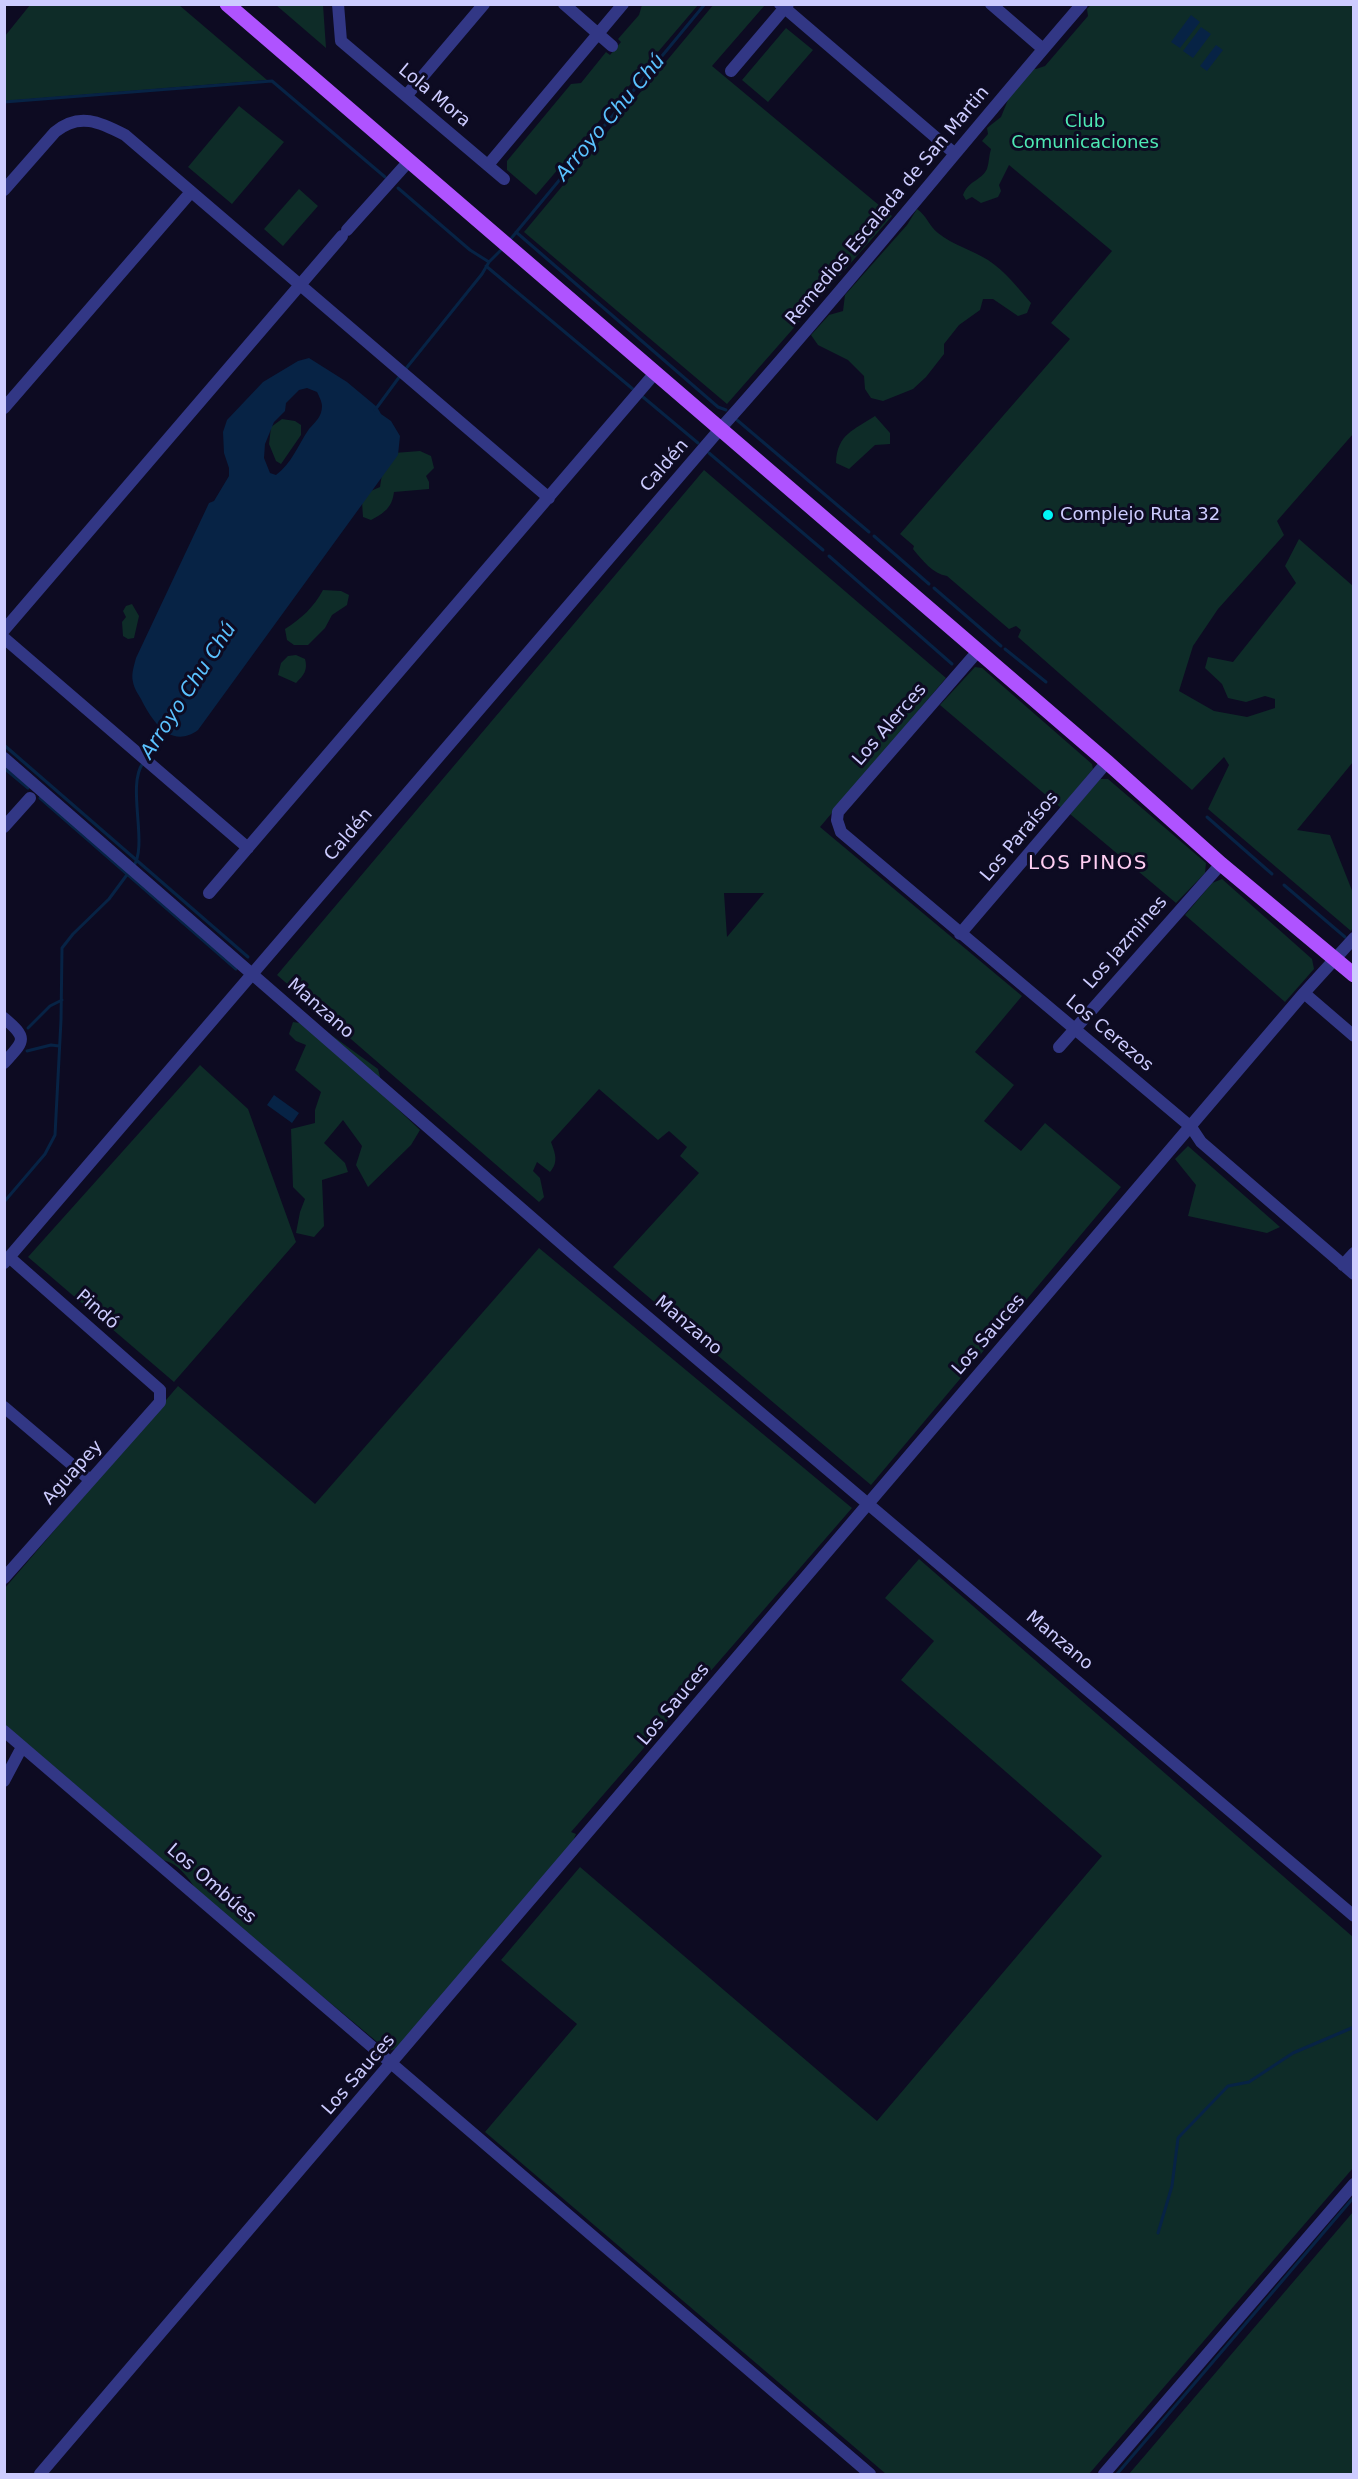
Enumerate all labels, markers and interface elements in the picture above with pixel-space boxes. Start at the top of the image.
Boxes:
water label: Arroyo Chu Chú [551,50,671,186]
street label: Lola Mora [394,60,474,132]
street label: Remedios Escalada de San Martin [782,82,994,330]
park label: Club Comunicaciones [1011,111,1159,154]
street label: Caldén [636,435,694,497]
place label: Complejo Ruta 32 [1060,504,1220,526]
marker: Complejo Ruta 32 [1041,508,1055,522]
water label: Arroyo Chu Chú [136,618,242,764]
street label: Los Alerces [849,680,931,770]
street label: Los Paraísos [976,788,1064,886]
street label: Caldén [320,804,378,866]
district label: LOS PINOS [1028,852,1148,876]
street label: Los Jazmines [1080,892,1172,994]
street label: Manzano [282,974,358,1044]
street label: Los Cerezos [1061,991,1157,1077]
street label: Pindó [71,1286,123,1334]
street label: Los Sauces [948,1290,1030,1380]
street label: Manzano [650,1292,726,1360]
street label: Aguapey [38,1436,108,1510]
street label: Manzano [1021,1607,1097,1675]
street label: Los Sauces [634,1660,714,1750]
street label: Los Ombúes [162,1839,260,1929]
street label: Los Sauces [318,2030,400,2120]

